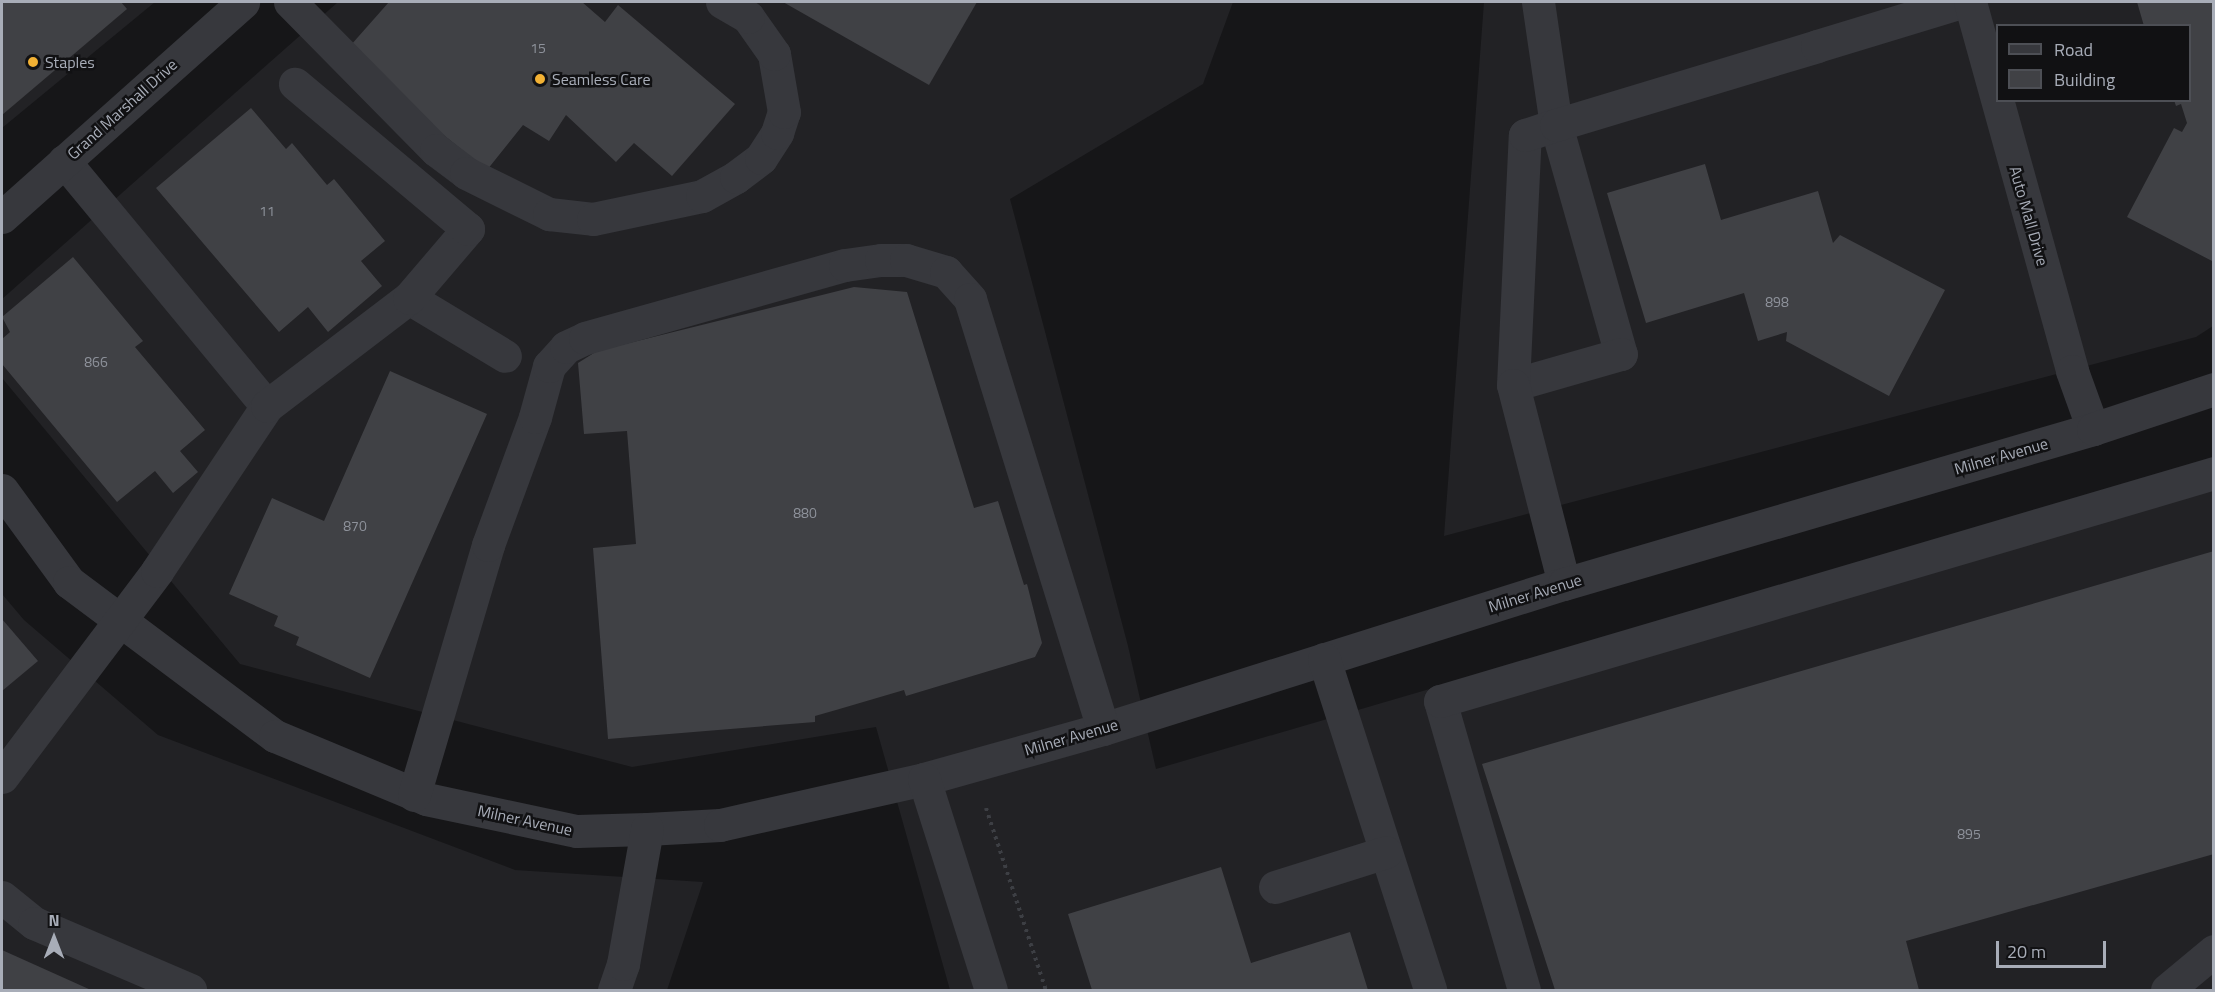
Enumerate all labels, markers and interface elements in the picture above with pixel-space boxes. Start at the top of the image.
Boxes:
legend [1996,24,2191,102]
text: Road [2054,36,2093,63]
house number: 15 [530,40,546,56]
place label: Staples [45,52,95,72]
marker: Staples [26,55,40,69]
street label: Grand Marshall Drive [63,55,181,163]
text: Building [2054,66,2115,93]
place label: Seamless Care [552,69,650,89]
marker: Seamless Care [533,72,547,86]
street label: Auto Mall Drive [2006,164,2052,268]
house number: 11 [259,203,275,219]
house number: 898 [1765,294,1789,310]
house number: 866 [84,354,108,370]
street label: Milner Avenue [1952,433,2050,479]
house number: 880 [793,505,817,521]
house number: 870 [343,518,367,534]
street label: Milner Avenue [1486,570,1584,616]
street label: Milner Avenue [1022,714,1120,760]
street label: Milner Avenue [476,801,574,839]
house number: 895 [1957,826,1981,842]
north arrow [24,908,84,968]
text: N [48,908,60,932]
scale bar [1999,929,2108,967]
text: 20 m [2007,938,2046,965]

